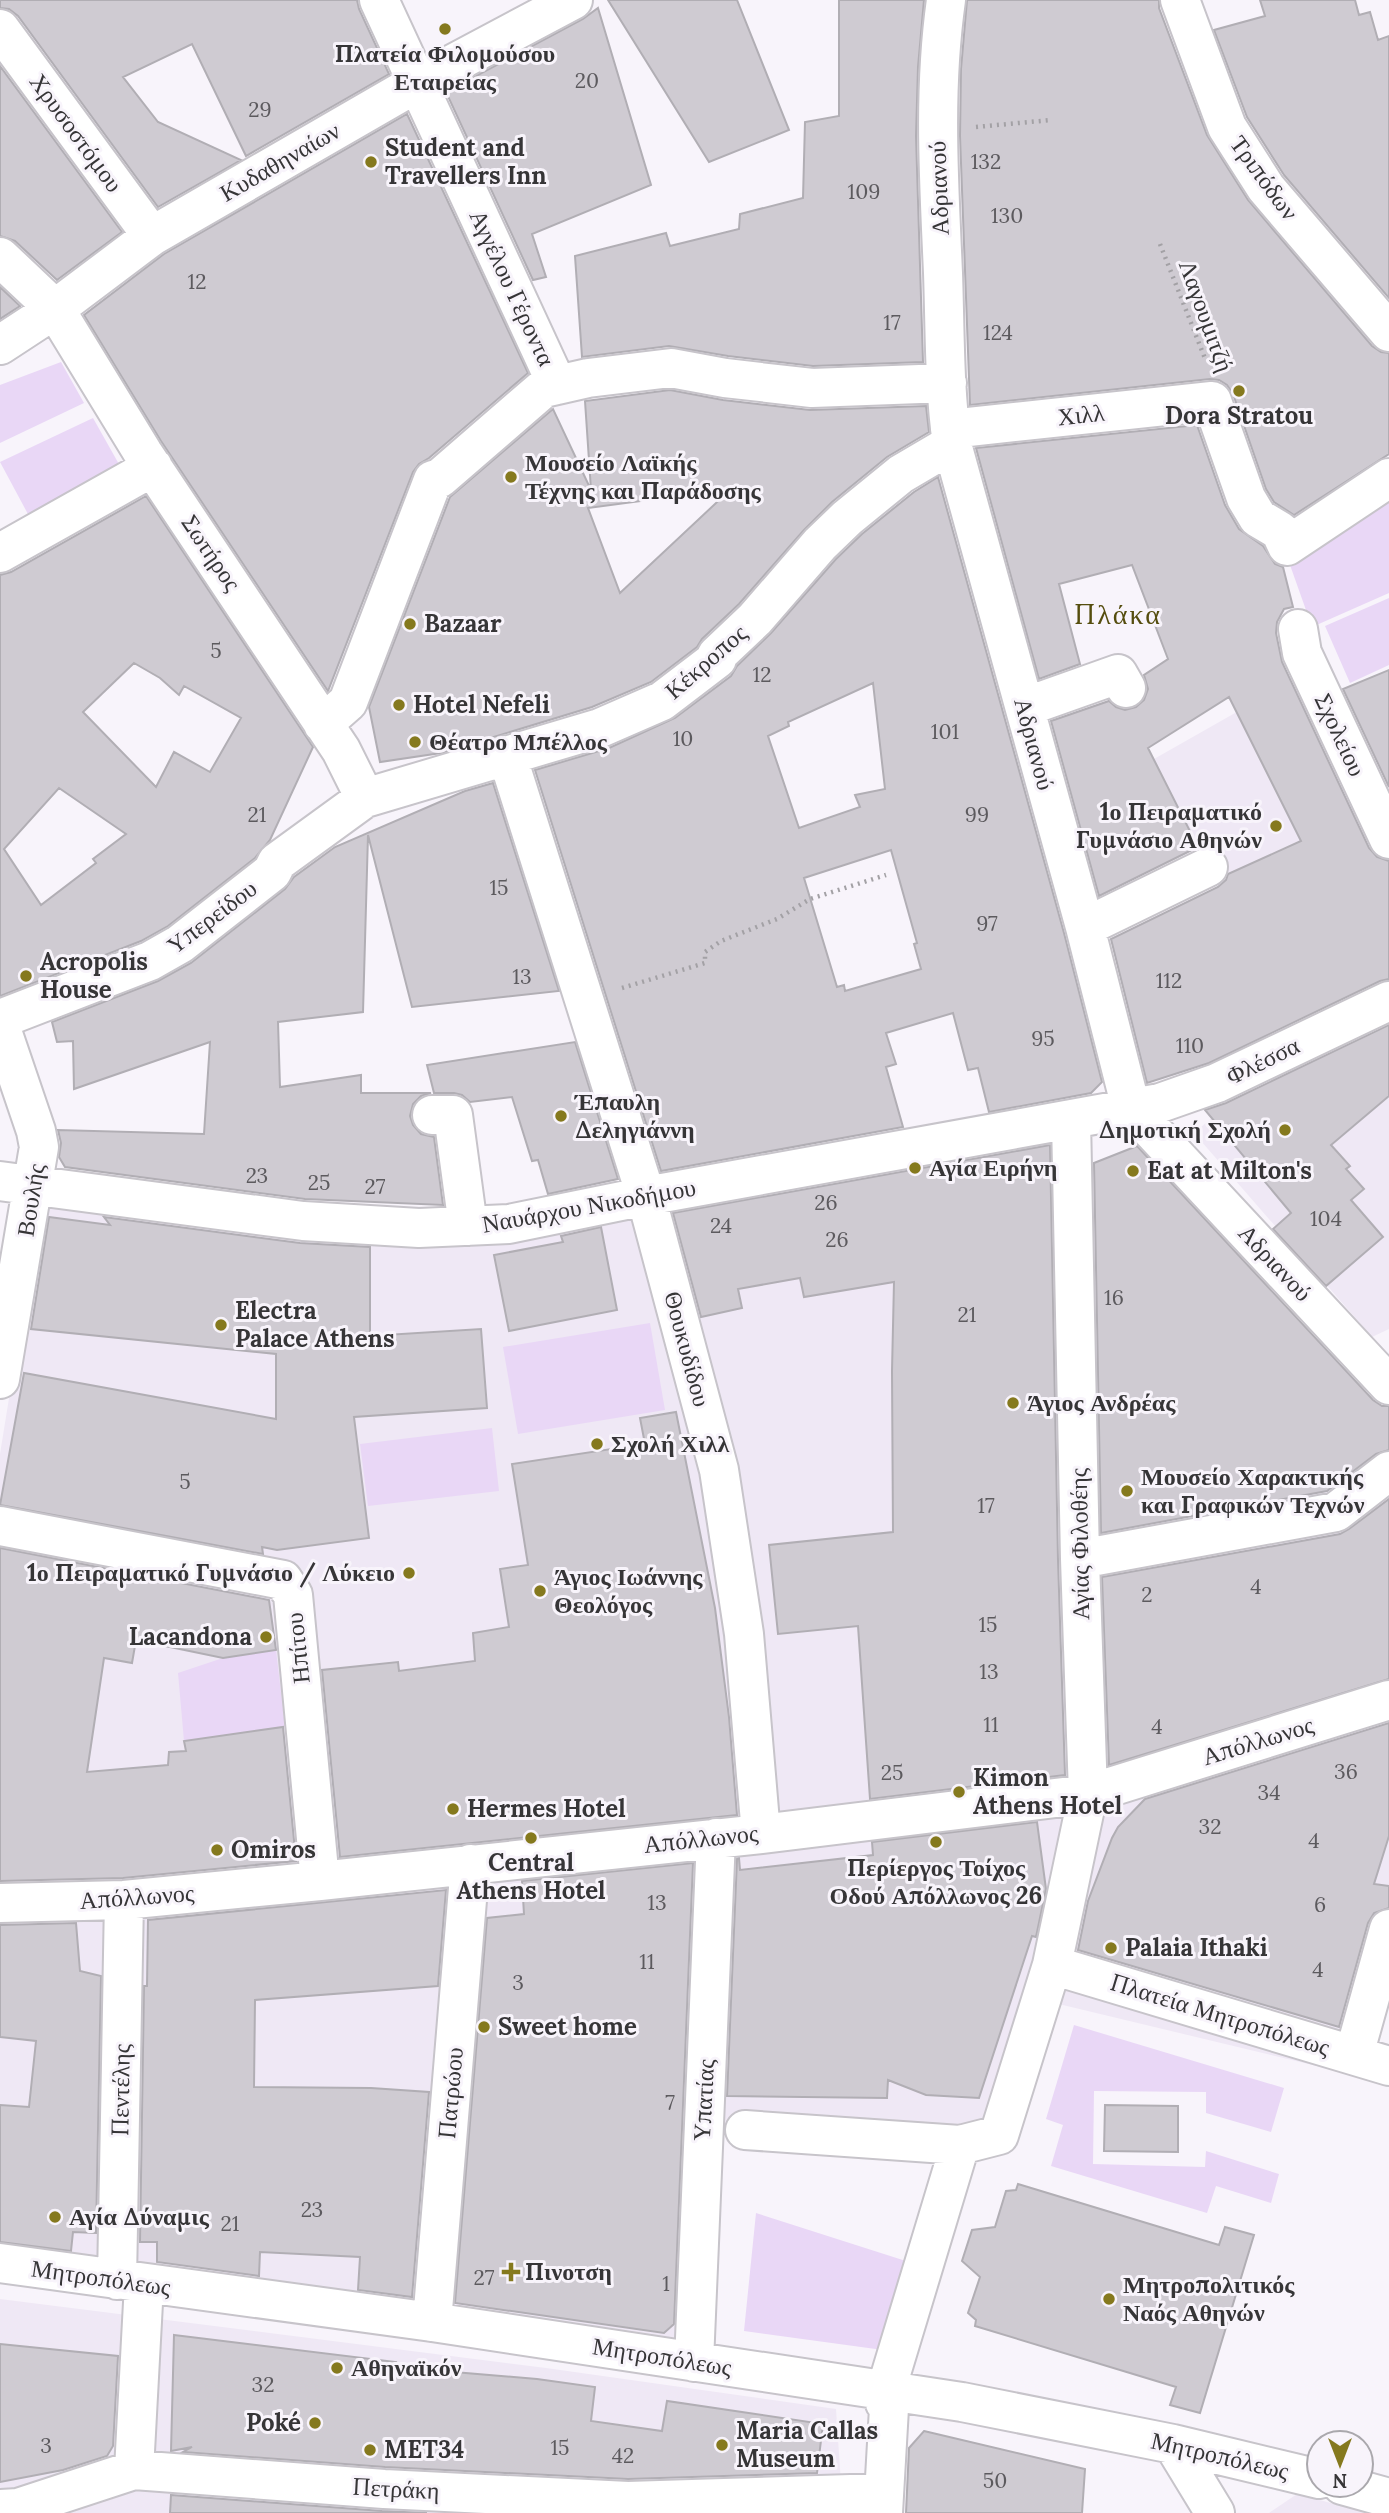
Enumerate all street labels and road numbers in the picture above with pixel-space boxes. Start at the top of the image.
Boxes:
street label: Χρυσοστόμου [23,67,130,198]
street label: Κυδαθηναίων [214,115,346,208]
street label: Τριπόδων [1223,129,1306,226]
street label: Αδριανού [921,140,956,236]
street label: Αγγέλου Γέροντα [463,205,562,371]
street label: Λαγουμιτζή [1172,256,1241,376]
street label: Χιλλ [1056,397,1106,432]
street label: Σωτήρος [175,509,248,597]
street label: Κέκροπος [658,617,754,706]
street label: Σχολείου [1308,688,1373,781]
street label: Αδριανού [1007,694,1062,793]
street label: Υπερείδου [160,873,263,961]
street label: Φλέσσα [1221,1029,1305,1092]
street label: Βουλής [9,1161,52,1239]
street label: Ναυάρχου Νικοδήμου [480,1171,698,1240]
street label: Αδριανού [1232,1218,1319,1308]
street label: Θουκυδίδου [657,1288,718,1410]
street label: Αγίας Φιλοθέης [1063,1467,1096,1620]
street label: Ηπίτου [278,1611,317,1685]
street label: Απόλλωνος [1198,1709,1318,1772]
street label: Απόλλωνος [642,1817,760,1860]
street label: Απόλλωνος [79,1877,196,1916]
street label: Πλατεία Μητροπόλεως [1107,1966,1334,2063]
street label: Πεντέλης [104,2043,137,2136]
street label: Πατρώου [431,2046,470,2140]
street label: Υπατίας [686,2058,721,2142]
street label: Μητροπόλεως [29,2252,173,2303]
street label: Μητροπόλεως [590,2330,734,2383]
street label: Μητροπόλεως [1148,2425,1292,2487]
street label: Πετράκη [352,2471,440,2506]

